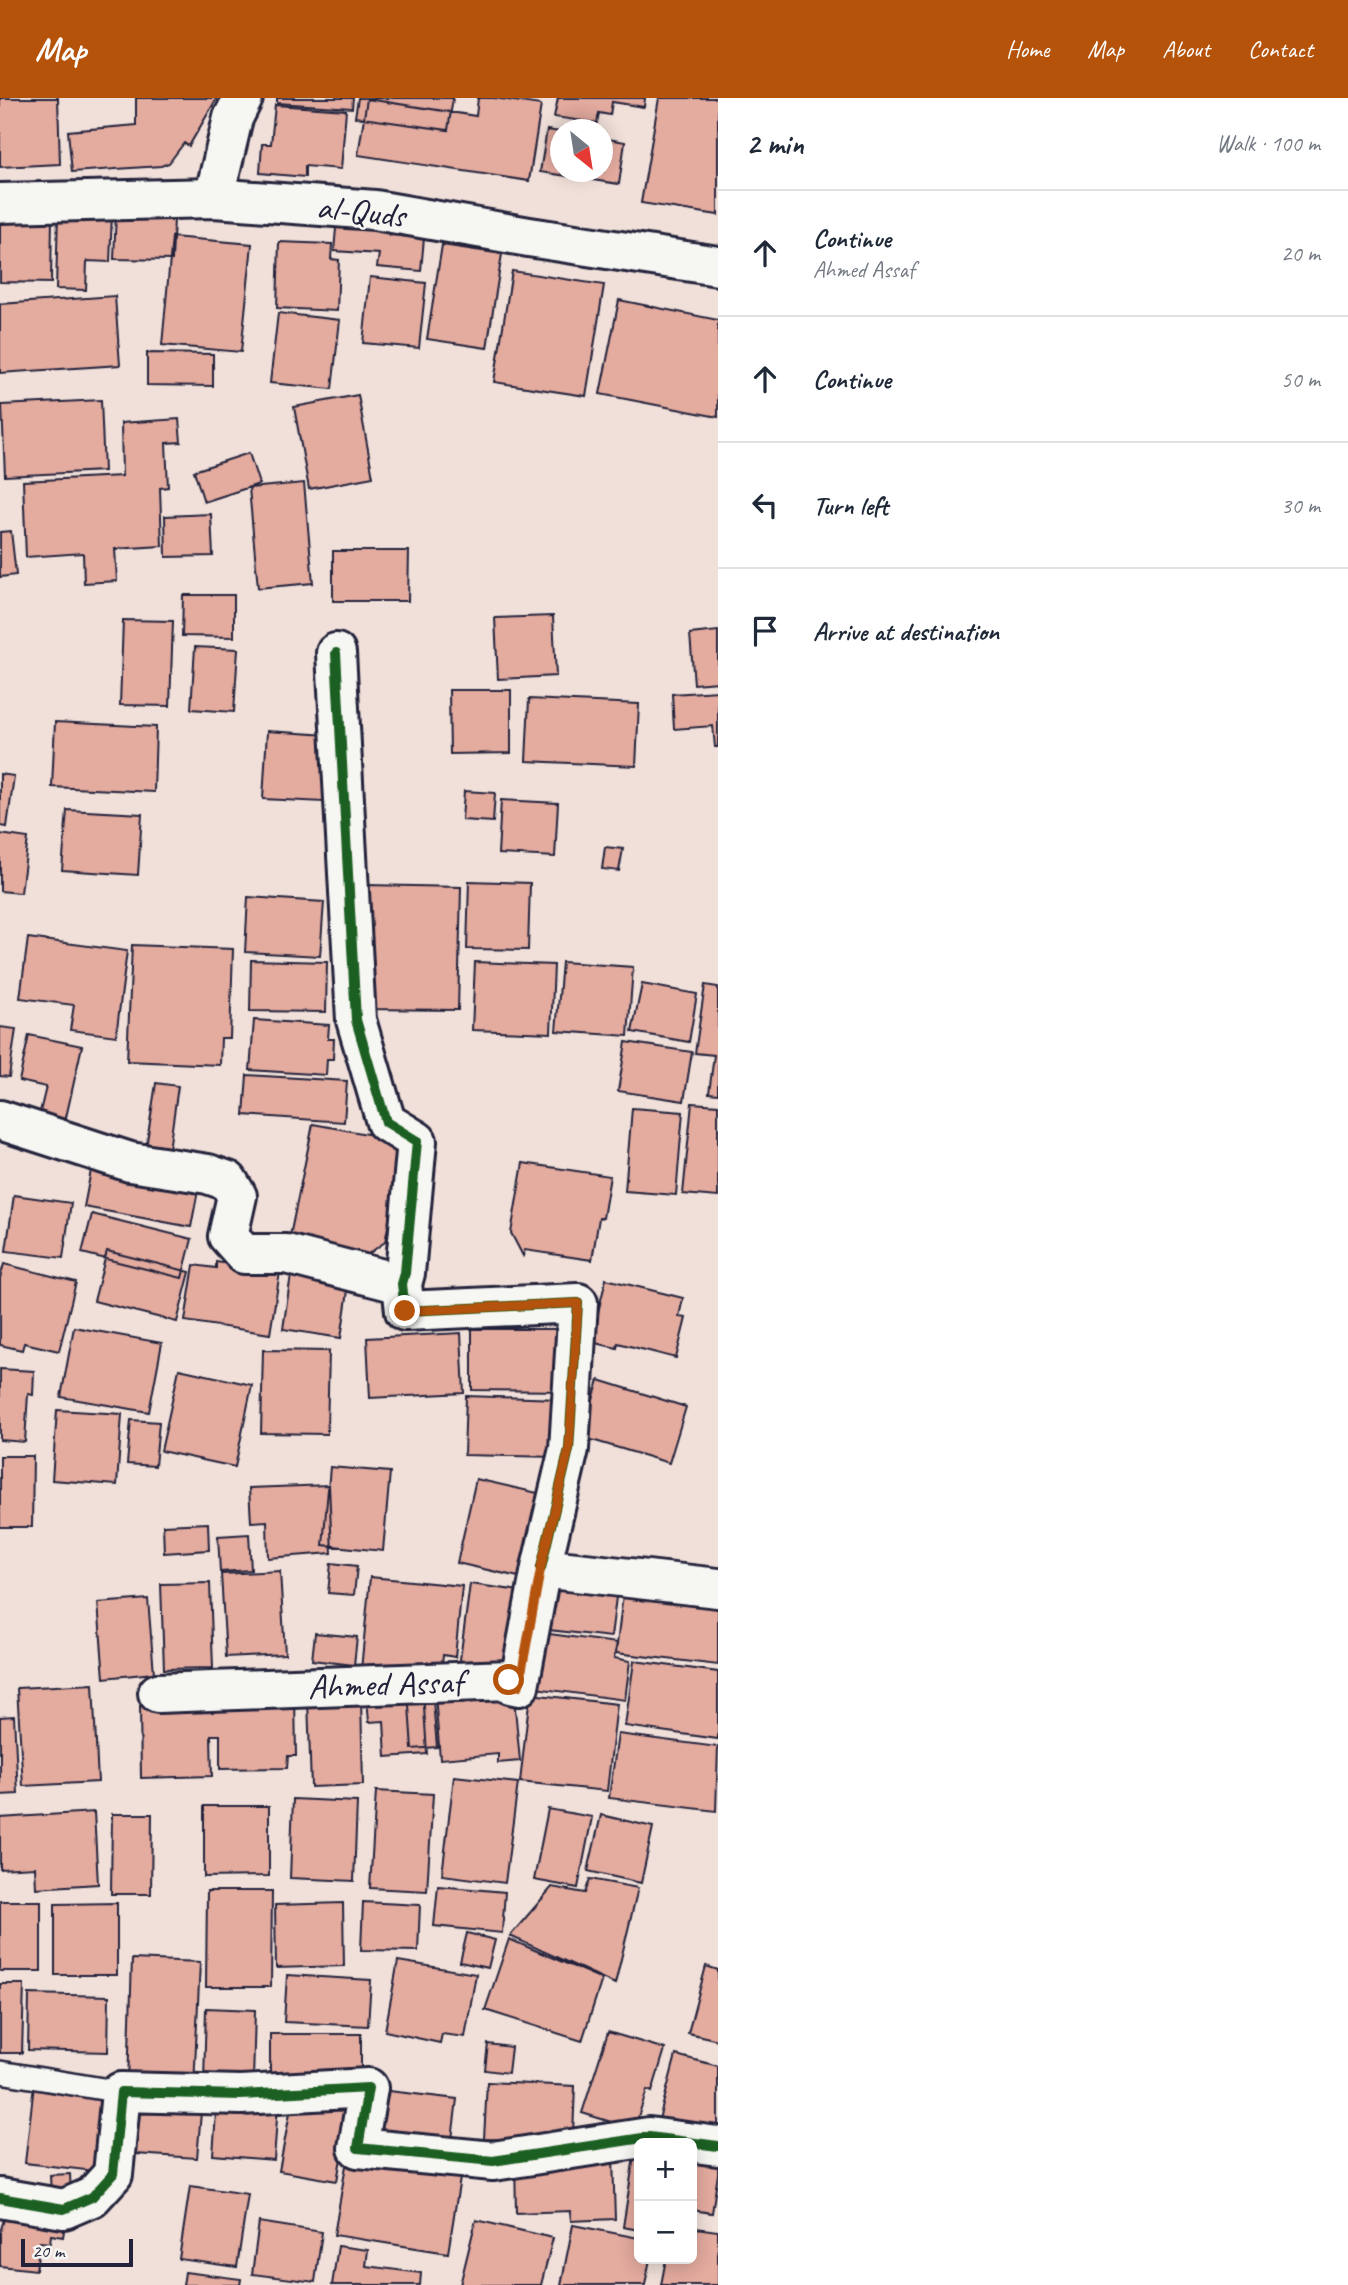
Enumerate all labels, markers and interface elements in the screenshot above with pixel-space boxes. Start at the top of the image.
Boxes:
text: Map [35,28,86,70]
text: Home [1006,34,1049,64]
text: Map [1087,34,1124,64]
text: About [1162,34,1210,64]
text: Contact [1248,34,1313,64]
north arrow [550,119,613,182]
text: 2 min [746,125,803,163]
text: Walk · 100 m [1216,129,1320,158]
street label: al-Quds [314,184,411,238]
text: Continue [813,222,891,255]
icon: ahead [746,234,784,272]
text: 20 m [1281,239,1320,268]
text: Ahmed Assaf [813,255,915,284]
icon: ahead [746,360,784,398]
text: Continue [813,363,891,396]
text: 50 m [1281,365,1320,394]
icon: left [746,486,784,524]
text: Turn left [813,489,888,522]
text: 30 m [1281,491,1320,520]
icon: arrive [746,612,784,650]
text: Arrive at destination [813,615,999,648]
route end [389,1295,420,1326]
street label: Ahmed Assaf [307,1659,471,1709]
route start [493,1664,524,1695]
map controls [634,2138,697,2264]
button: + [634,2138,697,2201]
button: − [634,2201,697,2264]
scale bar [21,2236,133,2268]
text: 20 m [32,2239,64,2263]

